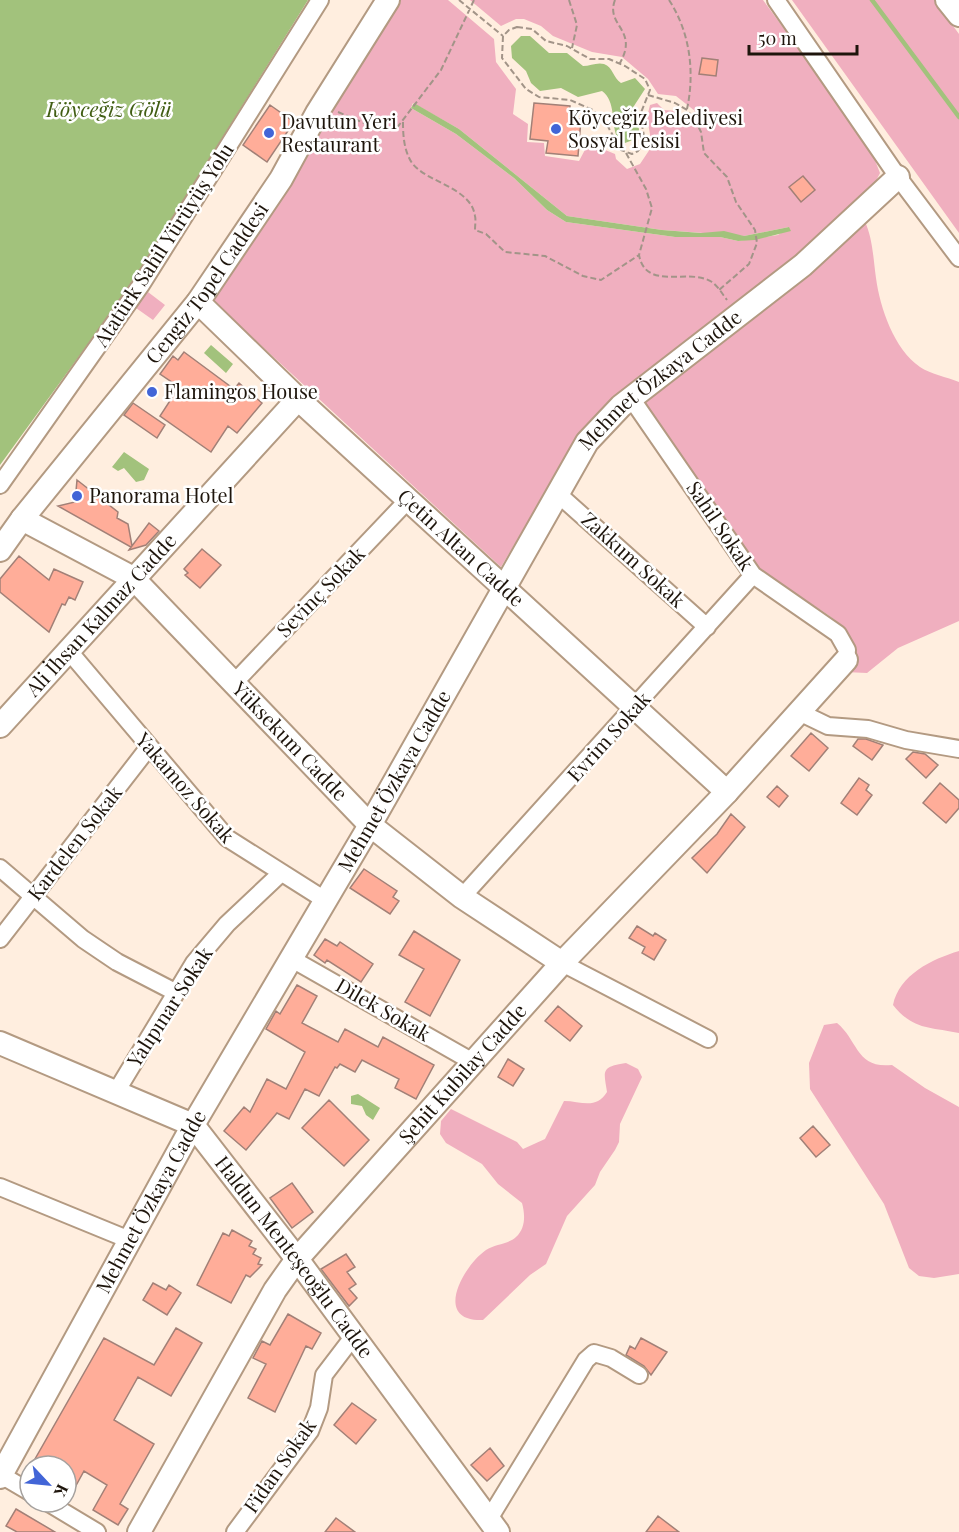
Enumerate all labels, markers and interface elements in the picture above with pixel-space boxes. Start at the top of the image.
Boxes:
scale bar [749,18,857,56]
text: 50 m [758,26,797,50]
water label: Köyceğiz Gölü [45,94,172,122]
place label: Köyceğiz Belediyesi Sosyal Tesisi [568,103,743,153]
place label: Davutun Yeri Restaurant [281,107,397,157]
marker: Köyceğiz Belediyesi Sosyal Tesisi [549,122,563,136]
marker: Davutun Yeri Restaurant [262,126,276,140]
street label: Atatürk Sahil Yürüyüş Yolu [86,137,239,352]
street label: Cengiz Topel Caddesi [139,196,274,369]
street label: Mehmet Özkaya Cadde [572,303,746,455]
place label: Flamingos House [164,377,318,404]
marker: Flamingos House [145,385,159,399]
street label: Sahil Sokak [681,475,761,575]
place label: Panorama Hotel [89,481,234,508]
street label: Çetin Altan Cadde [393,482,531,612]
marker: Panorama Hotel [70,489,84,503]
street label: Zakkum Sokak [576,505,692,613]
street label: Ali İhsan Kalmaz Cadde [18,527,181,702]
street label: Sevinç Sokak [270,540,370,642]
street label: Yüksekum Cadde [226,674,354,806]
street label: Mehmet Özkaya Cadde [330,685,456,876]
street label: Evrim Sokak [560,685,656,787]
street label: Yakamoz Sokak [130,725,242,848]
street label: Kardelen Sokak [20,779,127,905]
street label: Yalıpınar Sokak [119,941,218,1072]
street label: Dilek Sokak [332,971,436,1047]
street label: Şehit Kubilay Cadde [392,997,531,1149]
street label: Mehmet Özkaya Cadde [88,1104,211,1297]
street label: Haldun Menteşeoğlu Cadde [210,1150,380,1363]
street label: Fidan Sokak [236,1413,321,1518]
north arrow [18,1454,78,1514]
text: K [50,1481,74,1501]

